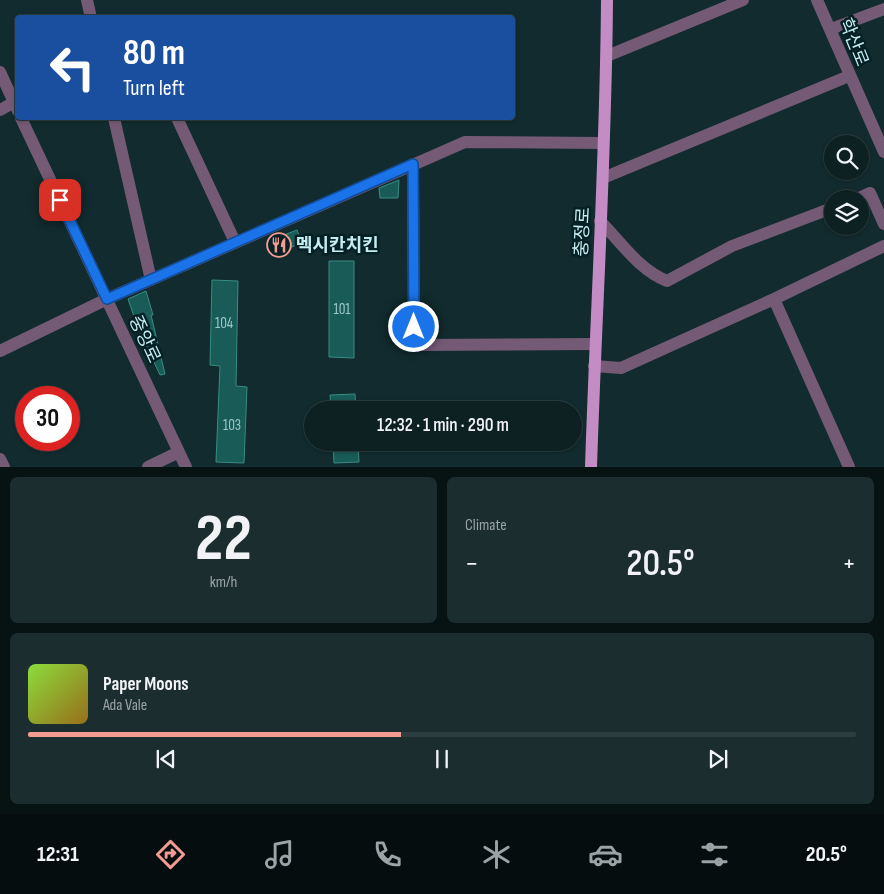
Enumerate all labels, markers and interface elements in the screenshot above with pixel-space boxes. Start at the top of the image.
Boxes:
street label: 학산로 [834,15,873,69]
text: 80 m [123,32,185,75]
icon: left [40,35,105,100]
text: Turn left [123,75,185,102]
map controls [824,135,869,235]
button: search [824,135,869,180]
pin [39,179,81,221]
icon: arrive [46,186,74,214]
button: layers [824,190,869,235]
street label: 충정로 [571,207,594,257]
restaurant icon: 멕시칸치킨 [266,232,292,258]
place label: 멕시칸치킨 [296,235,379,256]
house number: 101 [333,300,351,319]
position arrow [387,300,439,352]
street label: 중앙로 [125,312,165,366]
house number: 104 [215,314,233,333]
speed limit sign: 30 [15,386,80,451]
text: 12:32 · 1 min · 290 m [377,414,509,437]
house number: 103 [223,416,241,435]
text: 22 [195,501,252,579]
text: Climate [465,516,507,535]
text: 20.5° [626,541,695,586]
text: − [465,547,479,580]
text: + [842,547,856,580]
text: km/h [210,573,237,592]
text: Paper Moons [103,673,189,696]
text: Ada Vale [103,696,147,715]
icon: previous [152,745,180,773]
icon: pause [428,745,456,773]
icon: next [704,745,732,773]
icon: directions [153,837,188,872]
icon: music [262,837,297,872]
icon: phone [370,837,405,872]
icon: climate [479,837,514,872]
icon: car [588,837,623,872]
icon: filters [697,837,732,872]
text: 12:31 [37,841,79,868]
text: 20.5° [806,841,847,868]

